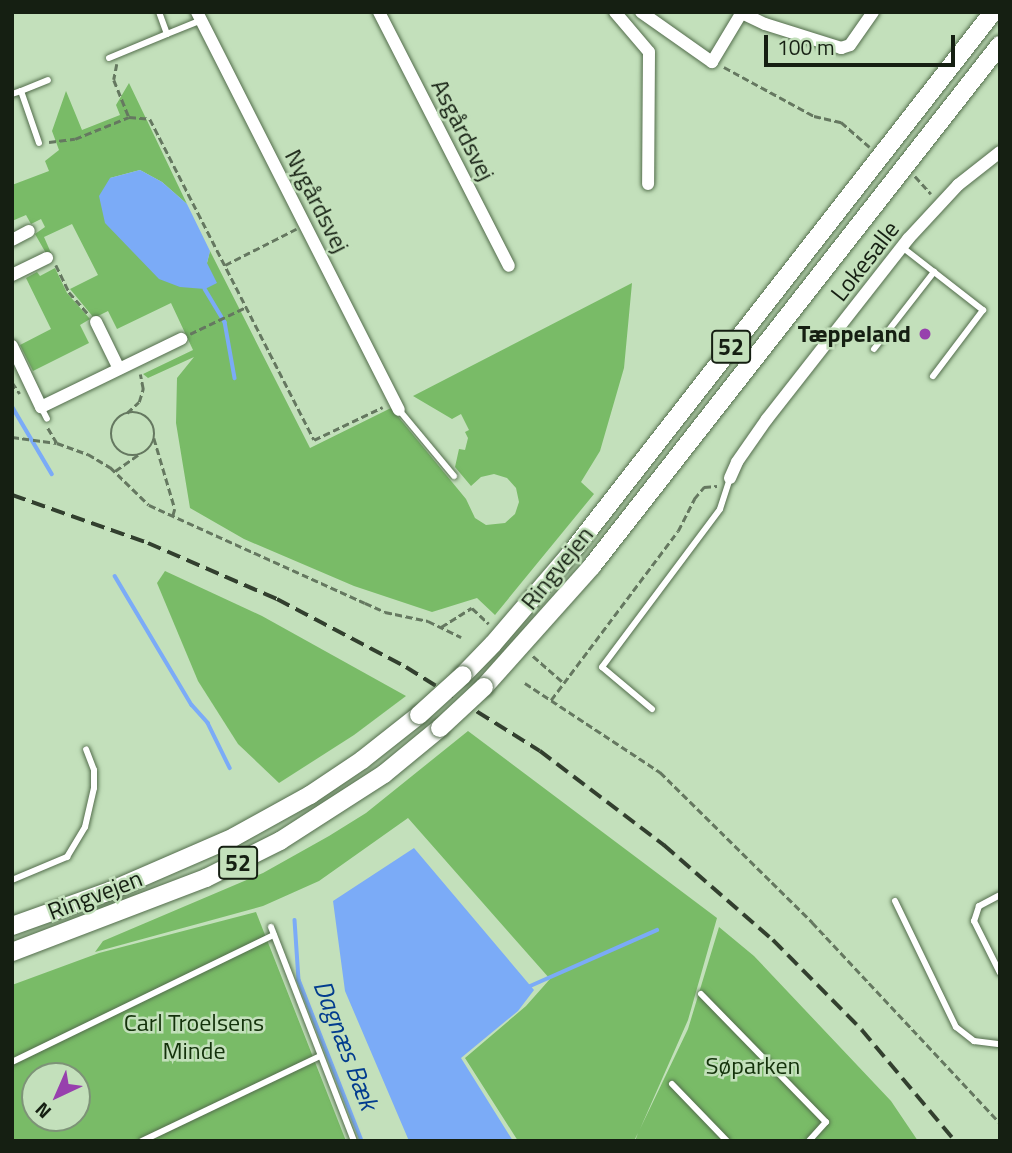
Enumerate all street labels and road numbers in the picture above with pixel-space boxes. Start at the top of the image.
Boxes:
street label: Asgårdsvej [425,74,501,186]
street label: Nygårdsvej [279,144,355,258]
street label: Lokesalle [825,215,905,307]
road number: 52 [710,328,752,366]
street label: Ringvejen [515,520,599,616]
road number: 52 [217,844,259,883]
street label: Ringvejen [44,864,146,926]

